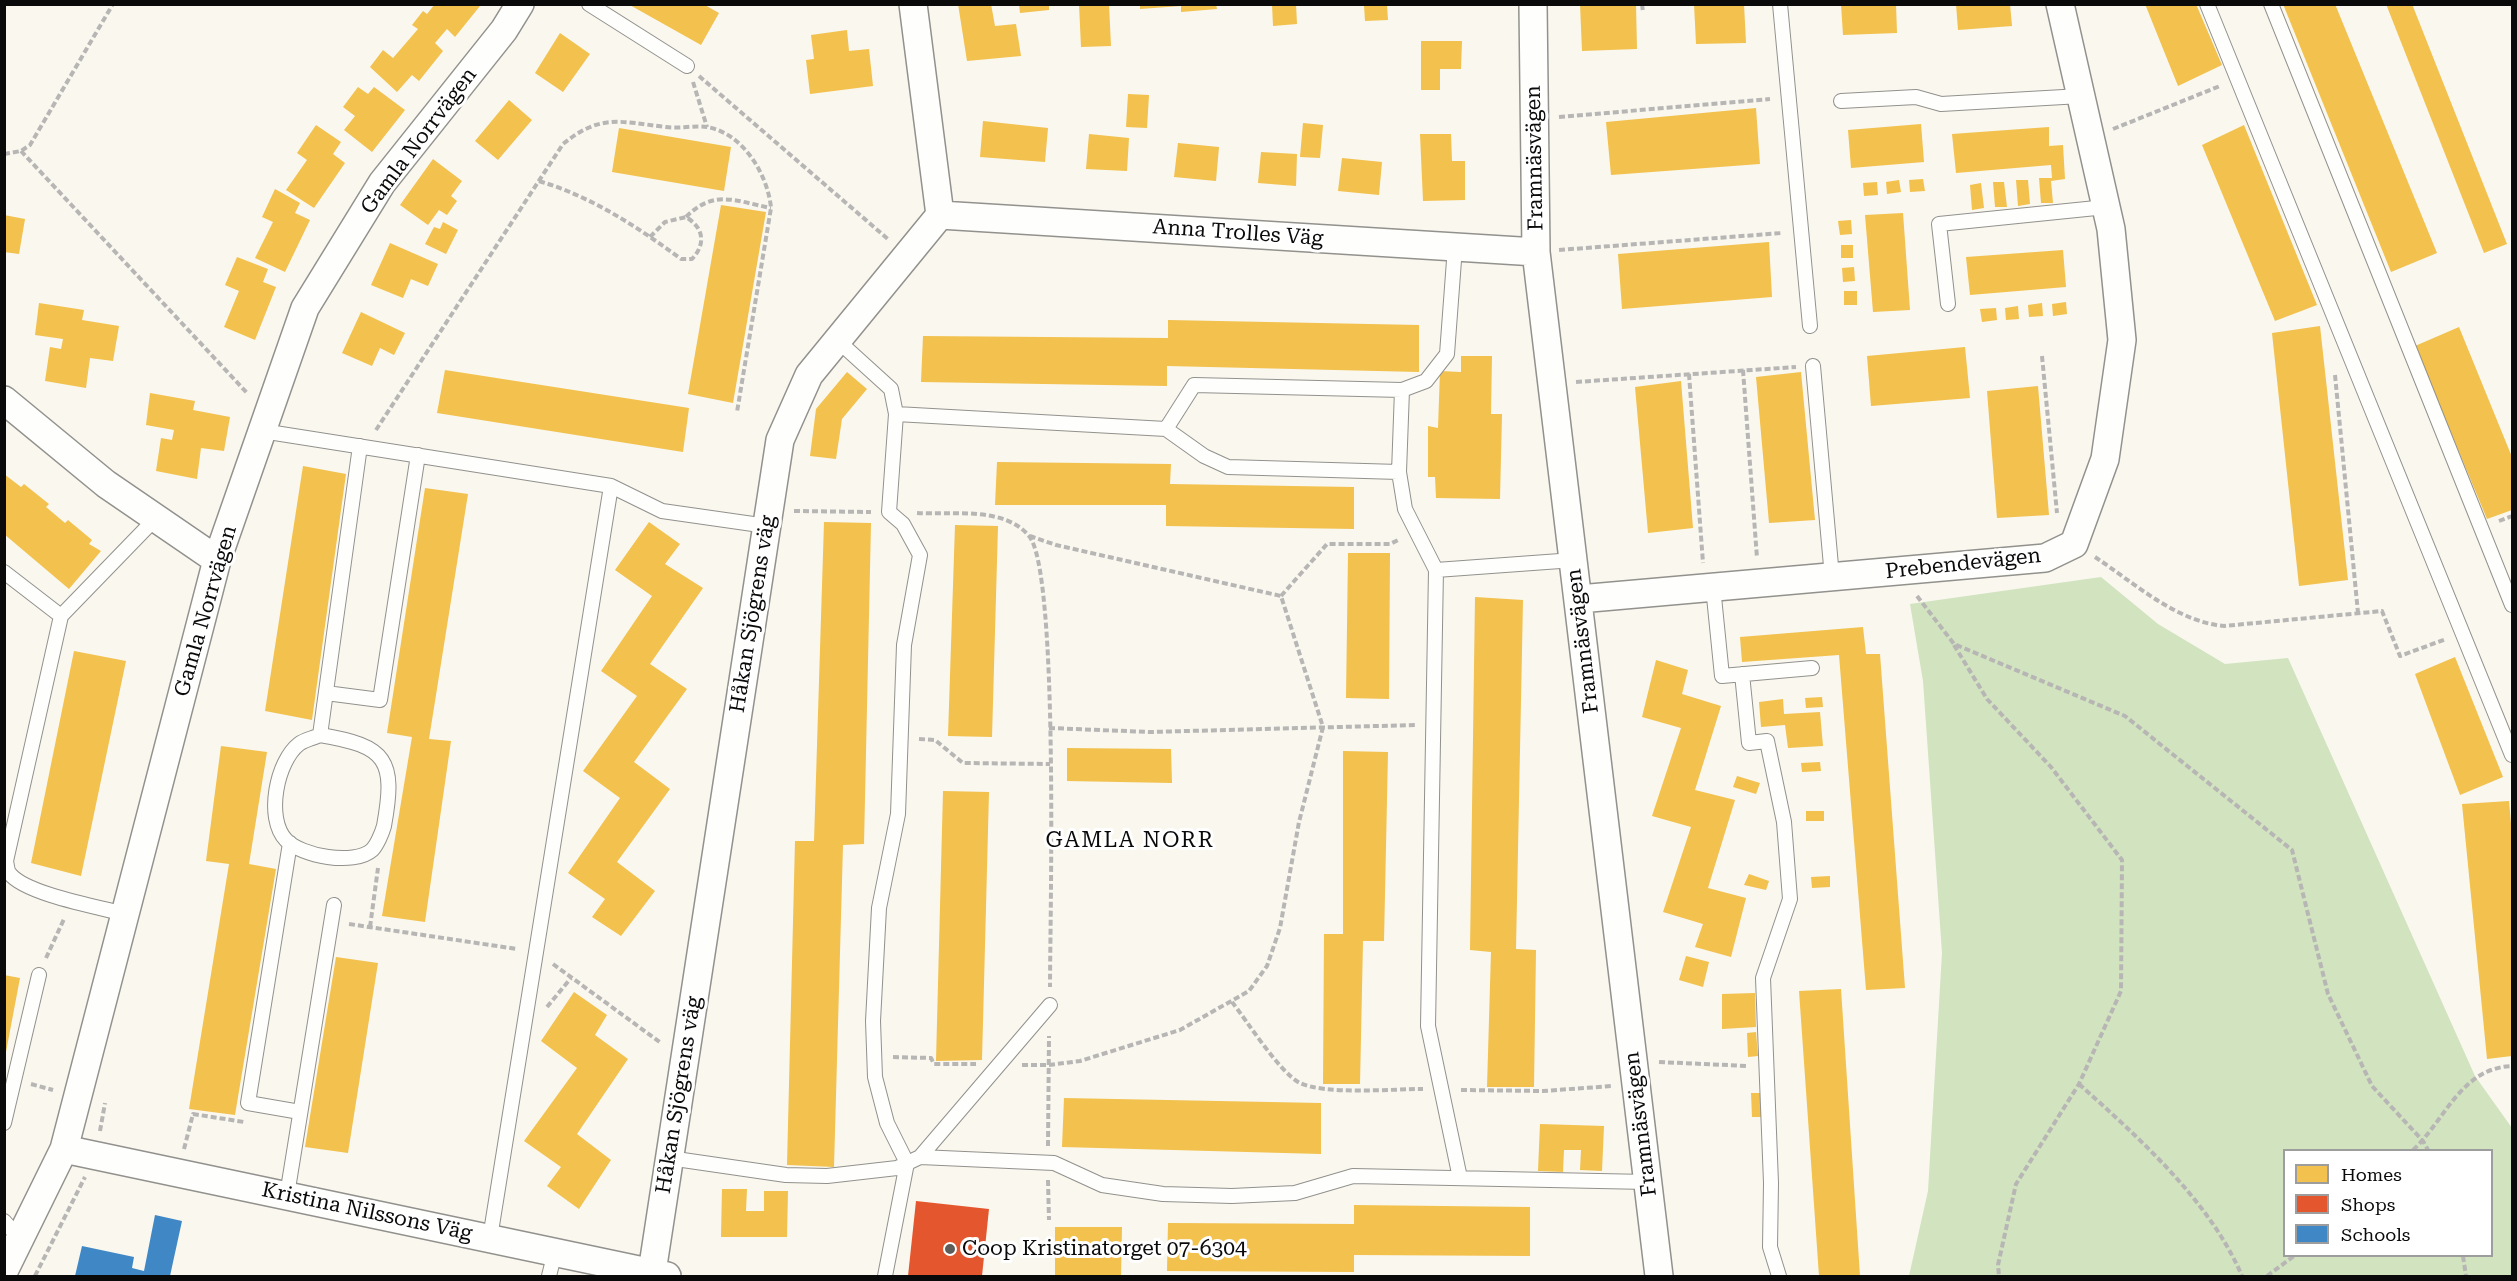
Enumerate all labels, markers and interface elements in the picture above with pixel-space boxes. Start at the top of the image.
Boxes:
street label: Gamla Norrvägen [356,63,482,219]
street label: Framnäsvägen [1521,85,1549,231]
street label: Anna Trolles Väg [1152,214,1324,252]
street label: Håkan Sjögrens väg [725,514,781,714]
street label: Gamla Norrvägen [170,523,242,699]
street label: Prebendevägen [1884,543,2042,585]
street label: Framnäsvägen [1562,567,1604,715]
district label: GAMLA NORR [1046,828,1214,854]
street label: Håkan Sjögrens väg [651,995,707,1195]
street label: Framnäsvägen [1620,1050,1662,1198]
legend [2283,1149,2493,1257]
text: Homes [2341,1164,2402,1185]
street label: Kristina Nilssons Väg [260,1177,474,1247]
text: Shops [2341,1194,2395,1215]
text: Schools [2341,1224,2410,1245]
place label: Coop Kristinatorget 07-6304 [962,1236,1247,1262]
marker: Coop Kristinatorget 07-6304 [943,1242,957,1256]

